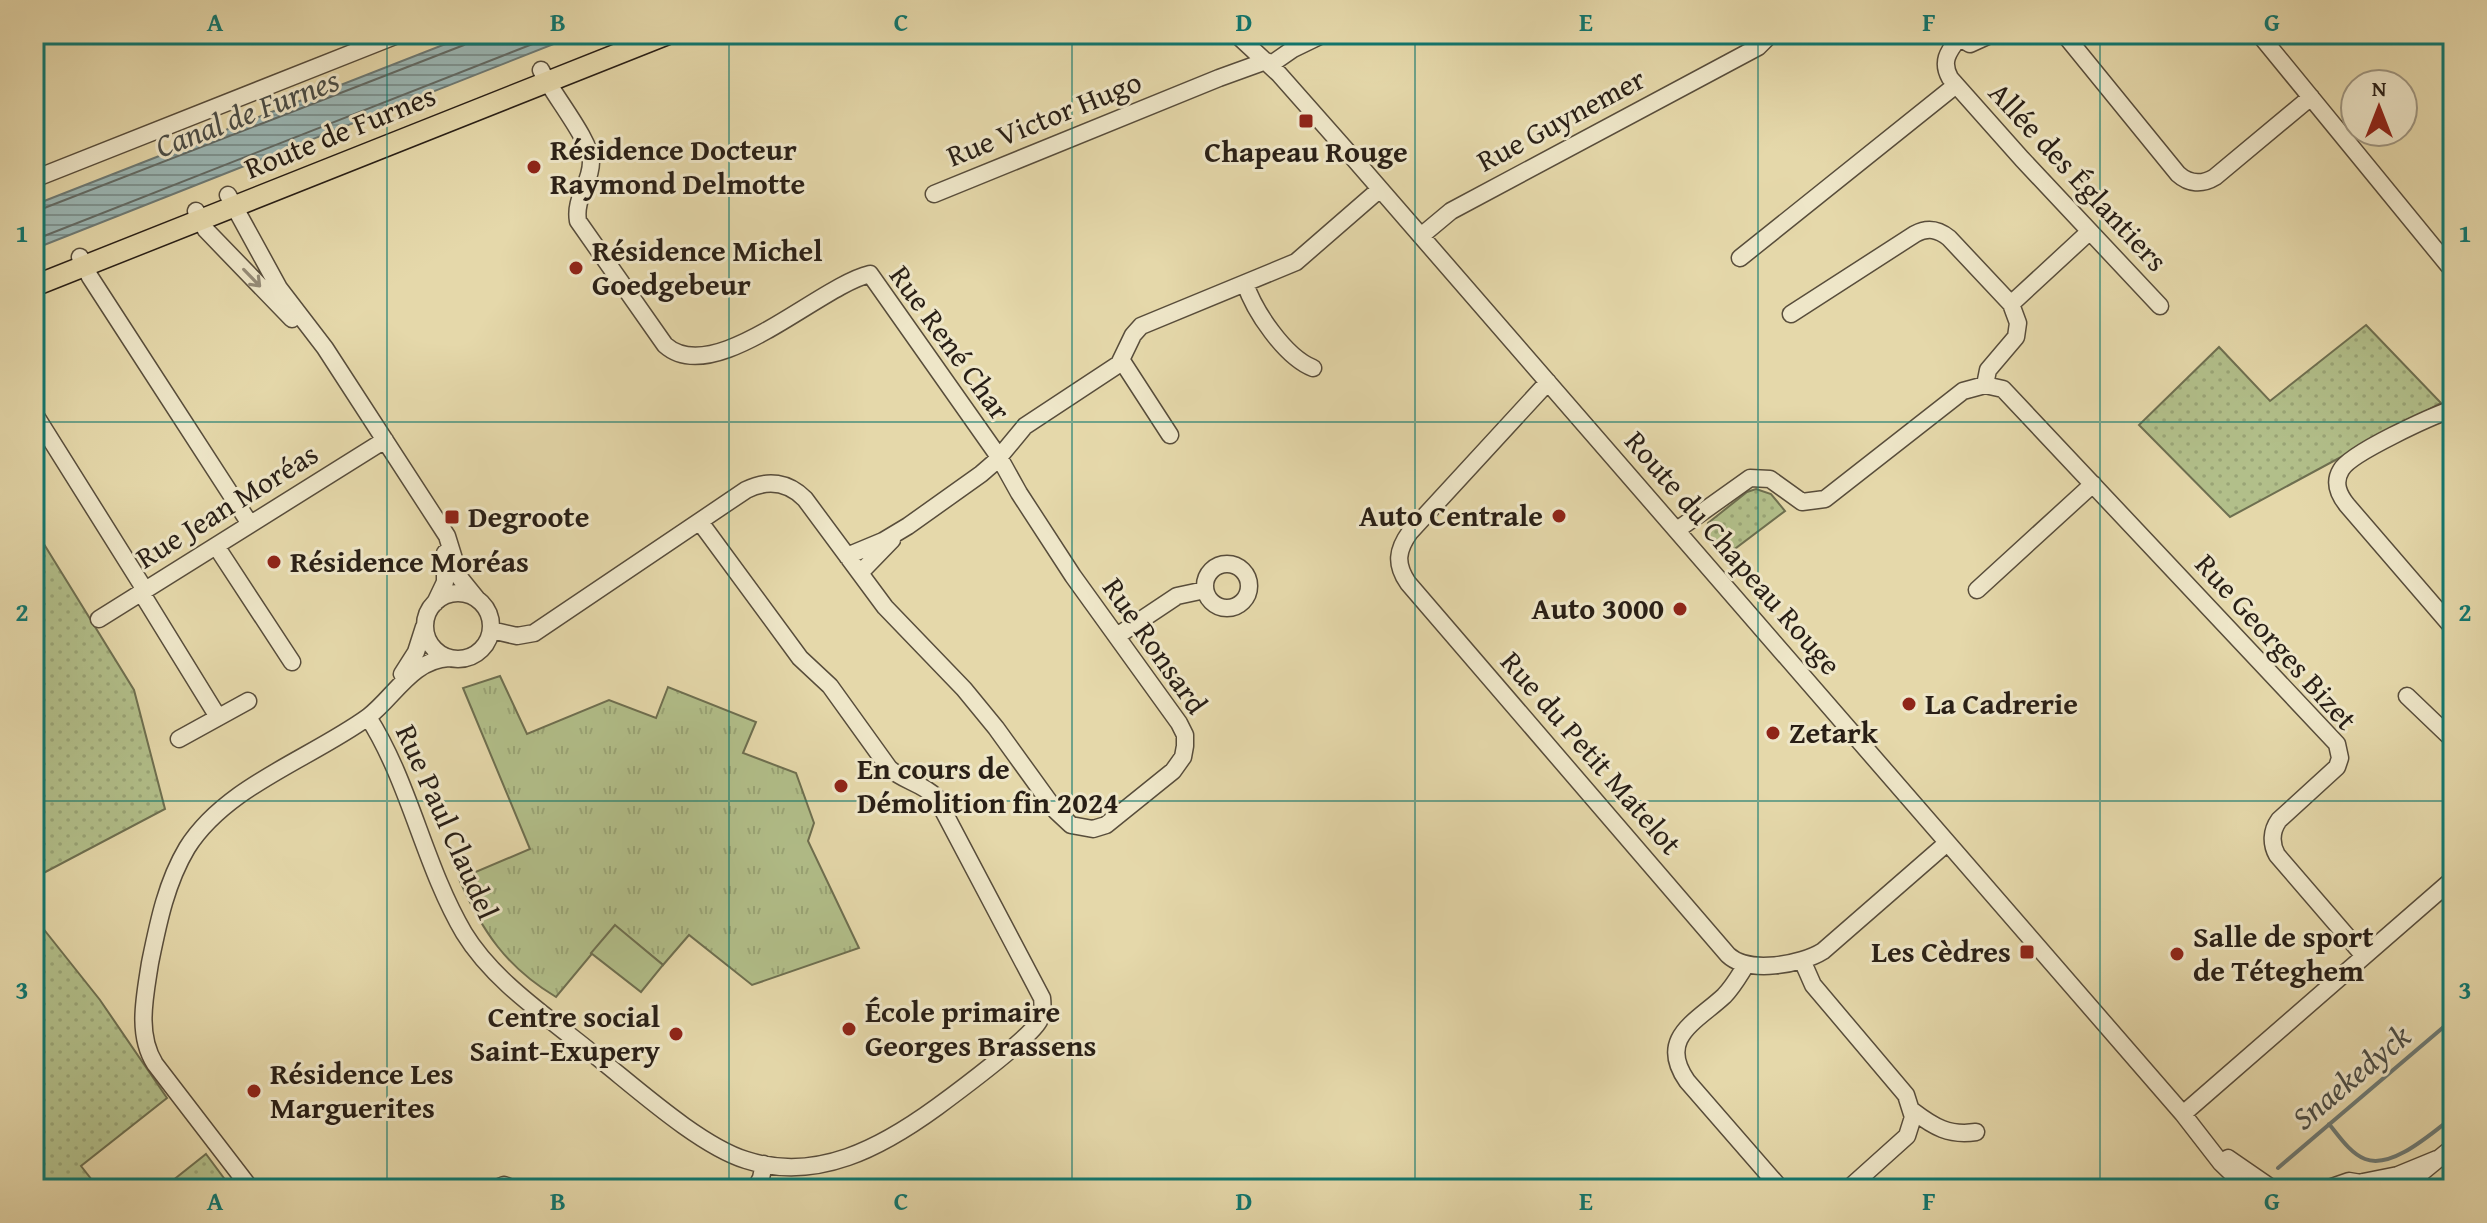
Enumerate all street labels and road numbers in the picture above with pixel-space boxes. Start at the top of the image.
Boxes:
street label: Rue Guynemer [1469,56,1652,182]
street label: Rue Victor Hugo [940,59,1148,177]
street label: Allée des Églantiers [1979,72,2178,281]
street label: Route de Furnes [237,73,442,189]
street label: Rue René Char [879,256,1022,429]
street label: Route du Chapeau Rouge [1615,420,1852,684]
street label: Rue Jean Moréas [127,431,326,579]
street label: Rue Georges Bizet [2185,543,2368,740]
street label: Rue Ronsard [1093,568,1219,723]
street label: Rue du Petit Matelot [1491,641,1693,864]
street label: Rue Paul Claudel [385,717,511,926]

